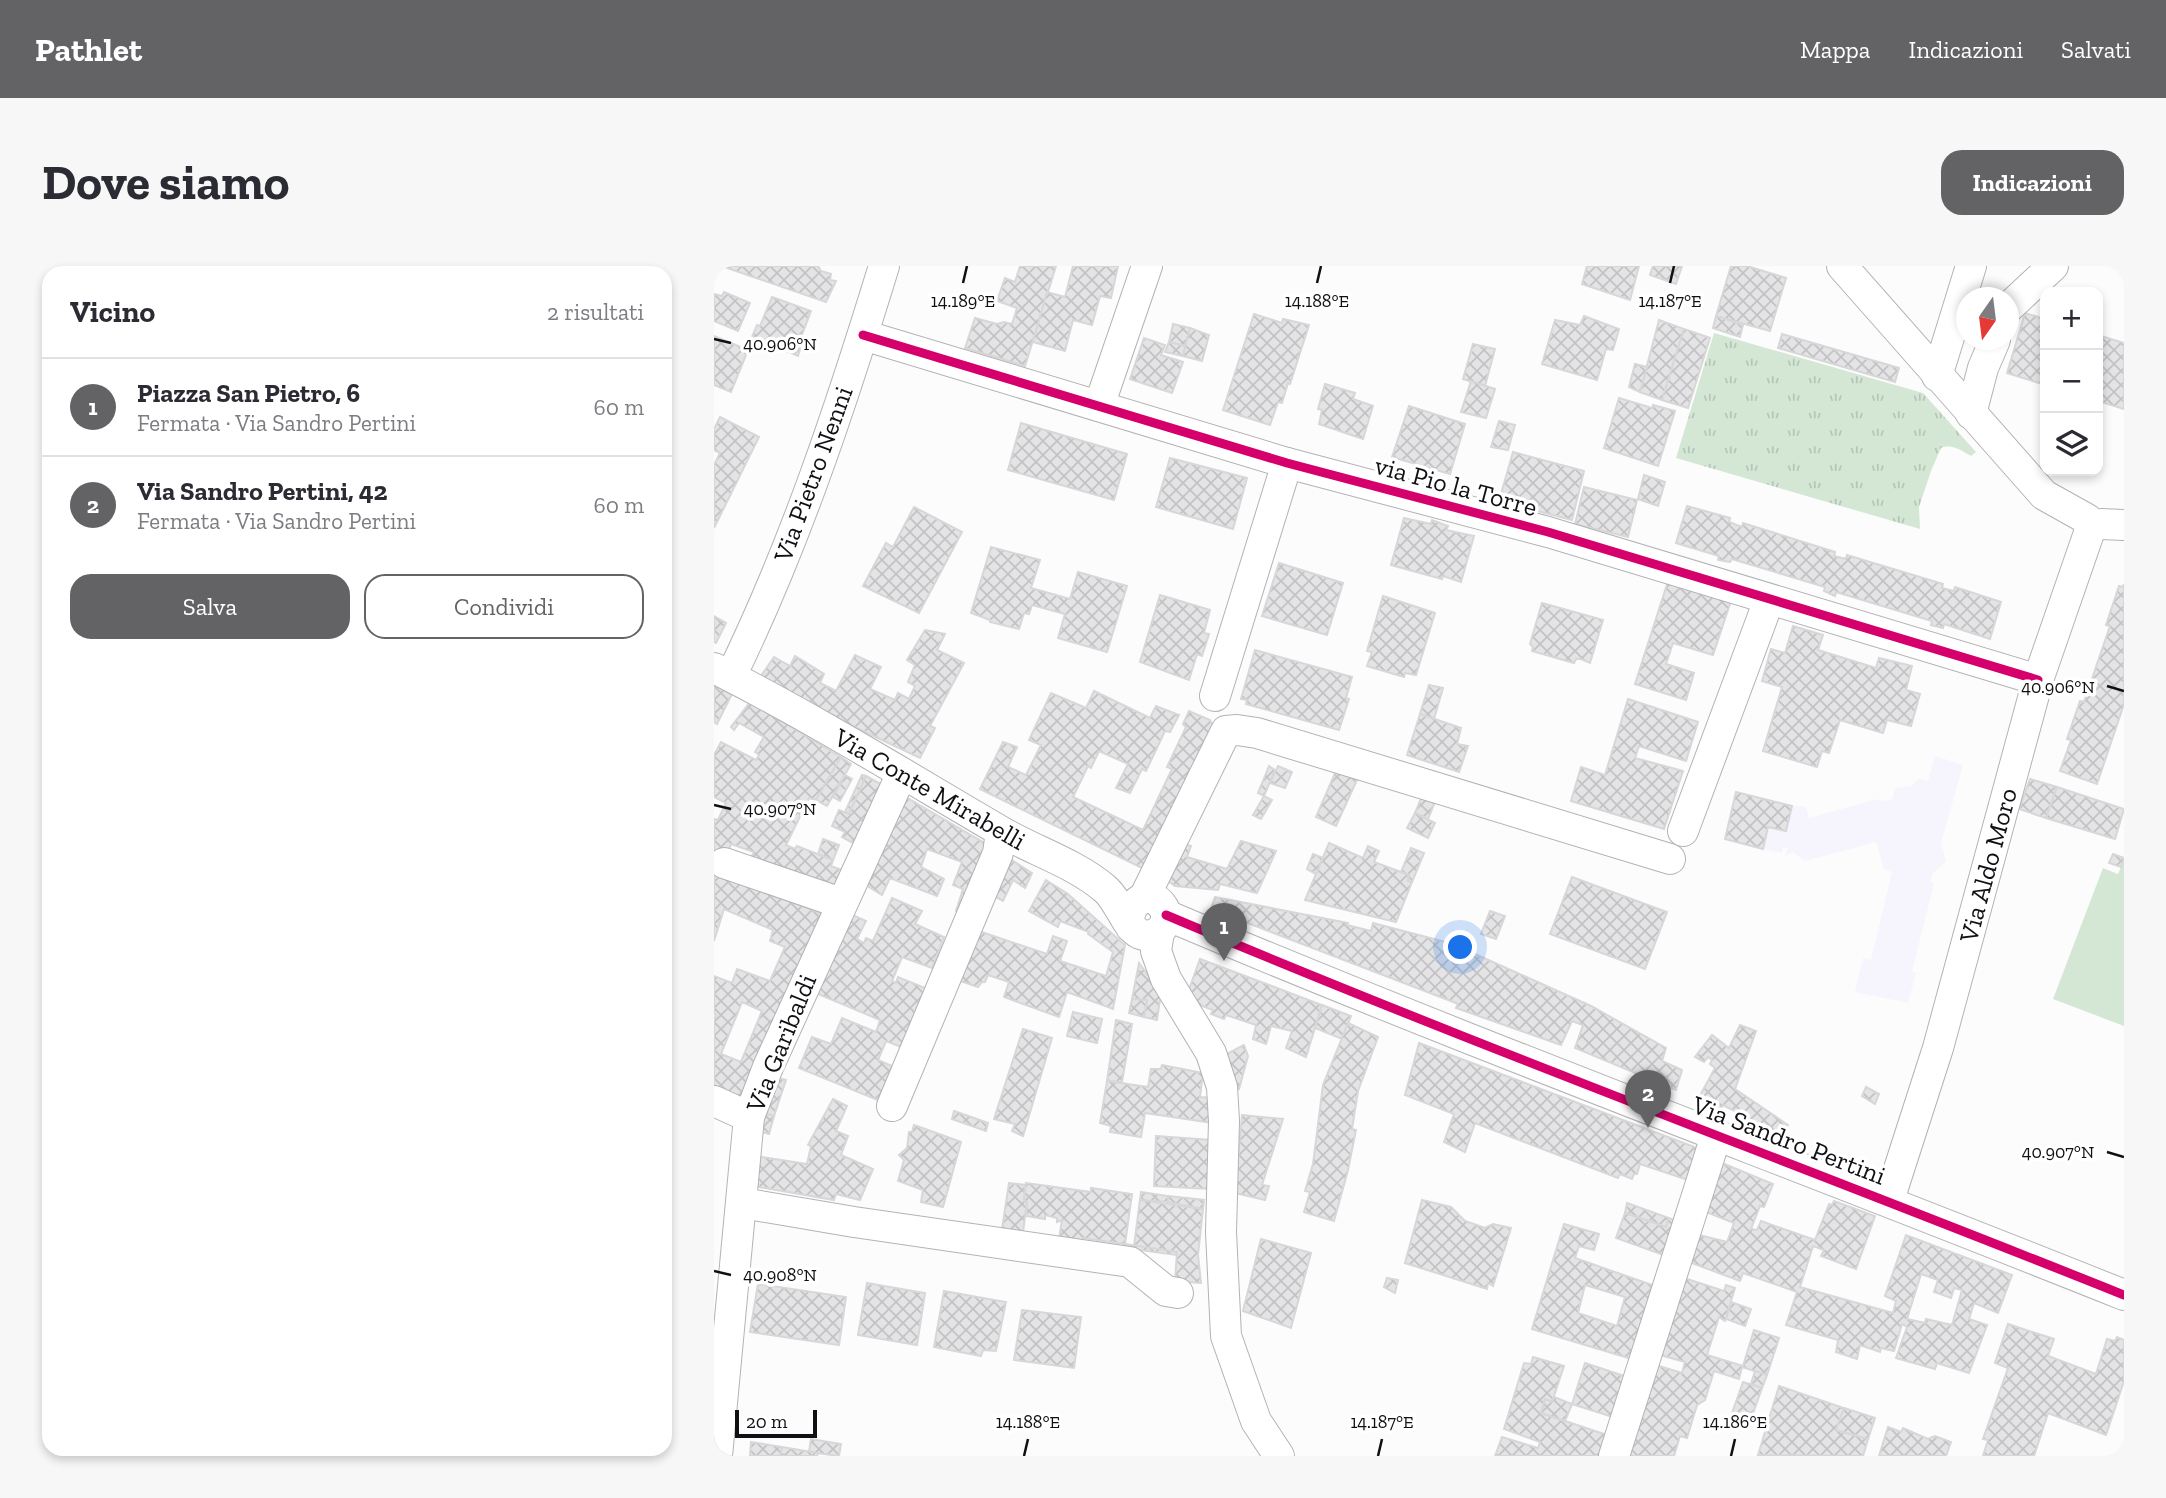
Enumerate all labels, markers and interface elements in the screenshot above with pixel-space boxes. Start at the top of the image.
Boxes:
text: Pathlet [35,30,142,69]
text: Mappa [1800,35,1870,64]
text: Indicazioni [1908,35,2023,64]
text: Salvati [2061,35,2131,64]
button: Indicazioni [1941,150,2124,215]
text: Dove siamo [42,153,290,212]
north arrow [1956,287,2019,350]
map controls [2040,287,2103,476]
button: + [2040,287,2103,350]
text: 14.189°E [931,290,995,312]
text: 14.188°E [1285,290,1349,312]
text: 14.187°E [1638,290,1702,312]
text: Vicino [70,294,155,330]
text: 2 risultati [547,298,644,326]
text: 40.906°N [743,333,817,355]
button: − [2040,350,2103,413]
text: Piazza San Pietro, 6 [137,377,360,409]
street label: Via Pietro Nenni [766,382,860,567]
text: 1 [88,393,98,421]
text: 60 m [593,393,644,421]
text: Fermata · Via Sandro Pertini [137,409,416,437]
button: layers [2040,413,2103,476]
street label: via Pio la Torre [1371,449,1541,523]
text: Via Sandro Pertini, 42 [137,475,388,507]
text: 2 [87,491,99,519]
text: 60 m [593,491,644,519]
text: Fermata · Via Sandro Pertini [137,507,416,535]
button: Salva [70,574,350,639]
button: Condividi [364,574,644,639]
text: 40.906°N [2021,676,2095,698]
street label: Via Conte Mirabelli [828,721,1031,857]
street label: Via Aldo Moro [1952,784,2024,947]
text: 40.907°N [744,798,816,820]
pin: 1 [1201,903,1247,961]
your location [1443,930,1477,964]
street label: Via Garibaldi [738,969,823,1117]
pin: 2 [1625,1070,1671,1128]
street label: Via Sandro Pertini [1687,1088,1890,1192]
text: 40.907°N [2022,1141,2094,1163]
text: 40.908°N [743,1264,817,1286]
scale bar [735,1407,817,1439]
text: 20 m [746,1410,787,1433]
text: 14.188°E [996,1411,1060,1433]
text: 14.187°E [1350,1411,1414,1433]
text: 14.186°E [1703,1411,1767,1433]

